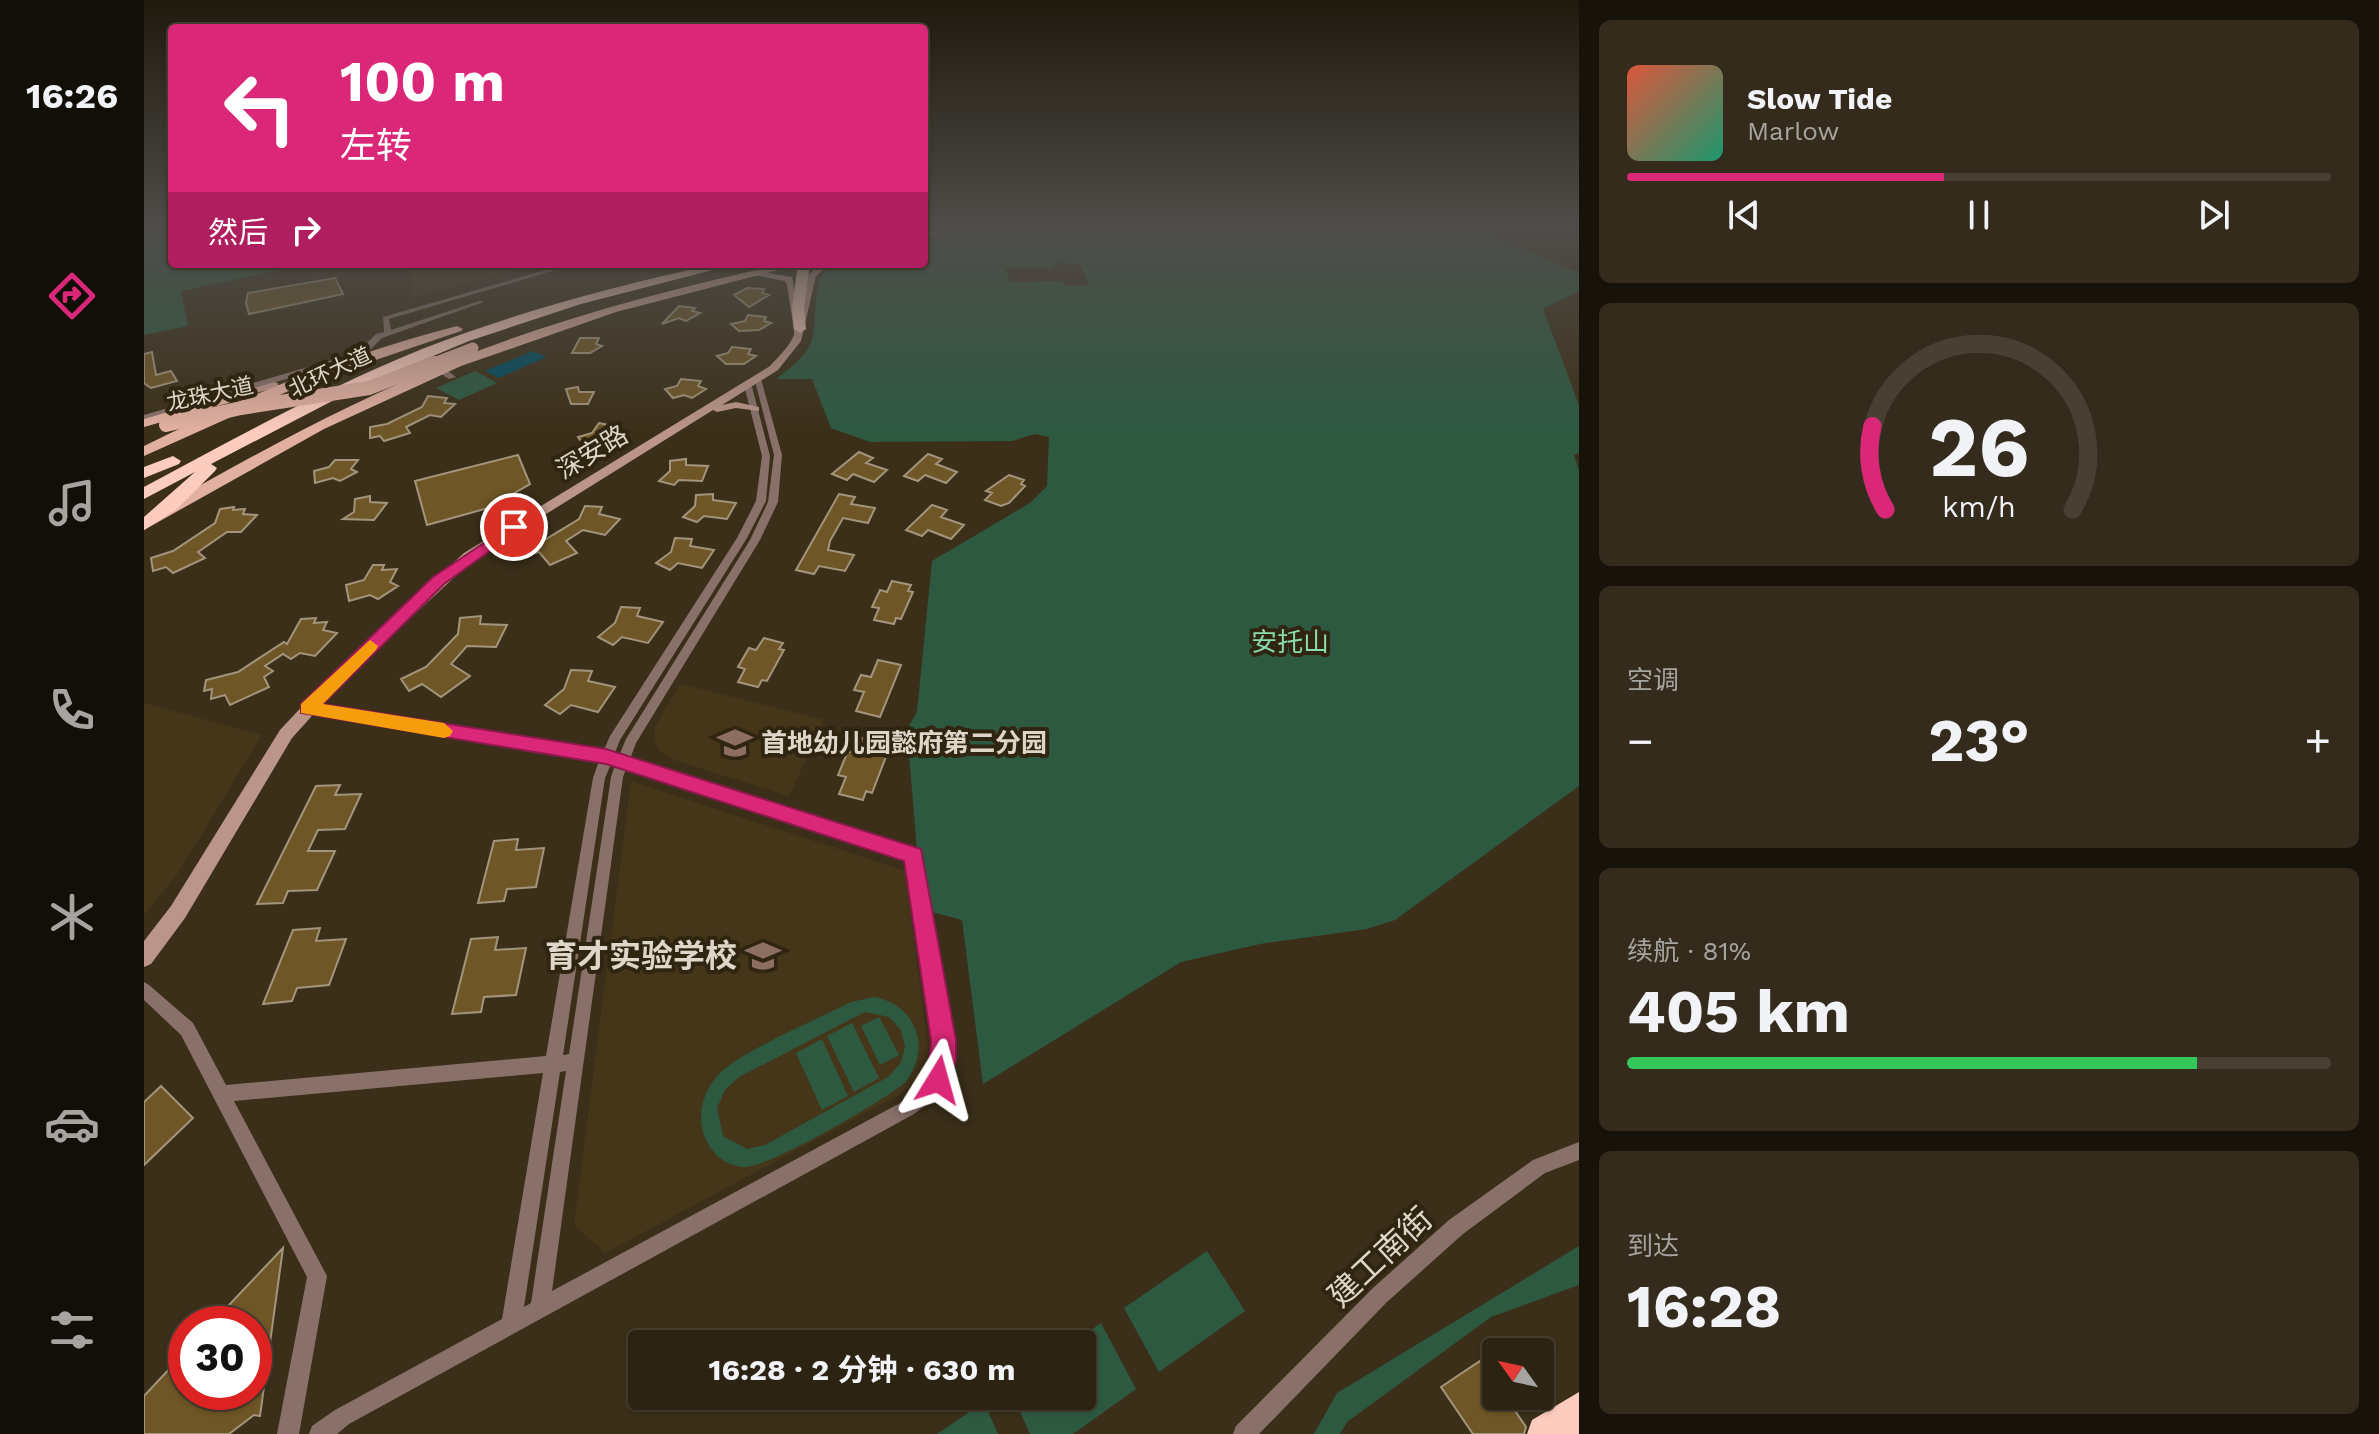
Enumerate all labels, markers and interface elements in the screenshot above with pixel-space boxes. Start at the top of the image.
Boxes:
text: 100 m [340,49,505,115]
icon: left [208,56,312,160]
text: 16:26 [26,75,118,117]
text: Slow Tide [1747,81,1892,116]
text: Marlow [1747,116,1839,146]
text: 左转 [340,125,412,167]
icon: previous [1722,193,1766,237]
icon: pause [1957,193,2001,237]
icon: next [2192,193,2236,237]
icon: right [284,208,328,252]
text: 然后 [208,215,268,250]
icon: directions [44,268,100,324]
street label: 北环大道 [285,342,375,402]
street label: 龙珠大道 [164,373,256,415]
text: 26 [1929,399,2029,496]
street label: 深安路 [551,419,633,485]
icon: music [44,475,100,531]
text: km/h [1942,490,2016,524]
pin [480,493,548,561]
icon: arrive [492,505,536,549]
park label: 安托山 [1251,627,1329,657]
text: 空调 [1627,665,1679,695]
icon: phone [44,682,100,738]
text: 23° [1928,705,2030,776]
text: − [1627,715,1654,767]
text: + [2304,715,2331,767]
school or university icon: 首地幼儿园懿府第二分园 [716,724,754,762]
place label: 首地幼儿园懿府第二分园 [761,728,1047,758]
icon: climate [44,889,100,945]
text: 续航 · 81% [1627,936,1751,966]
place label: 育才实验学校 [545,937,737,975]
school or university icon: 育才实验学校 [744,937,782,975]
text: 405 km [1627,976,1850,1047]
position arrow [896,1038,980,1122]
icon: car [44,1096,100,1152]
street label: 建工南街 [1320,1199,1440,1315]
text: 到达 [1627,1231,1679,1261]
text: 16:28 [1627,1271,1781,1342]
icon: filters [44,1302,100,1358]
speed limit sign: 30 [168,1306,272,1410]
north arrow [1482,1338,1554,1410]
map controls [1482,1338,1554,1410]
text: 16:28 · 2 分钟 · 630 m [709,1352,1015,1387]

